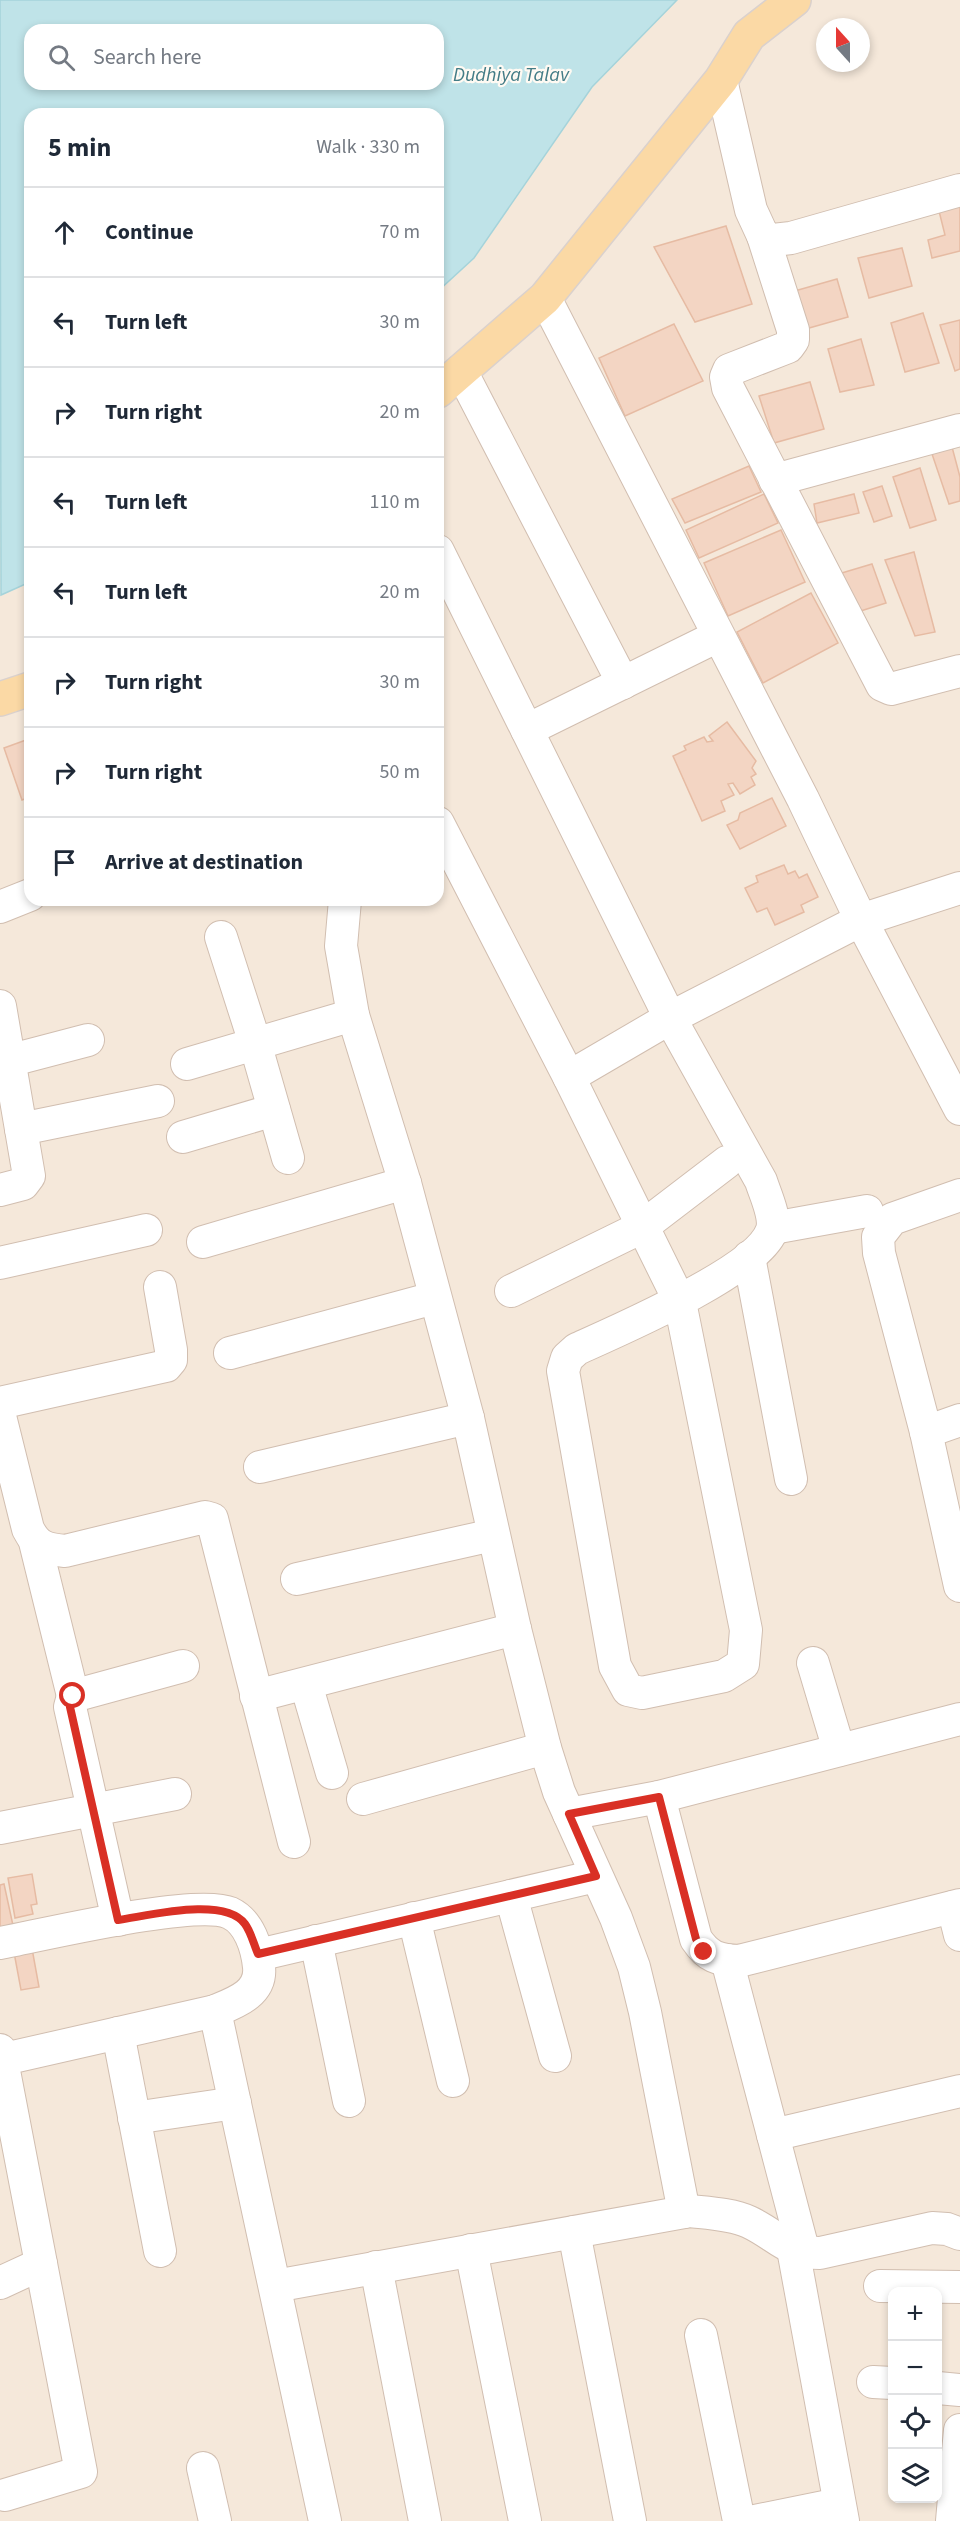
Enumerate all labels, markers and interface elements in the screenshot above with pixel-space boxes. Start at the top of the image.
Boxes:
north arrow [816,18,870,72]
search box [24,24,444,90]
icon: search [45,41,78,74]
text: Search here [93,41,201,73]
water label: Dudhiya Talav [453,61,570,89]
text: 5 min [48,129,111,166]
text: Walk · 330 m [316,133,420,161]
icon: ahead [48,216,81,249]
text: Continue [105,216,194,248]
text: 70 m [380,218,420,246]
icon: left [48,306,81,339]
text: Turn left [105,306,187,338]
text: 30 m [380,308,420,336]
icon: right [48,396,81,429]
text: Turn right [105,396,202,428]
text: 20 m [380,398,420,426]
icon: left [48,486,81,519]
text: Turn left [105,486,187,518]
text: 110 m [370,488,420,516]
icon: left [48,576,81,609]
text: Turn left [105,576,187,608]
text: 20 m [380,578,420,606]
icon: right [48,666,81,699]
text: Turn right [105,666,202,698]
text: 30 m [380,668,420,696]
icon: right [48,756,81,789]
text: Turn right [105,756,202,788]
text: 50 m [380,758,420,786]
icon: arrive [48,846,81,879]
text: Arrive at destination [105,846,303,878]
route start [59,1682,85,1708]
route end [690,1938,716,1964]
map controls [888,2287,942,2503]
button: + [888,2287,942,2341]
button: − [888,2341,942,2395]
button: locate [888,2395,942,2449]
button: layers [888,2449,942,2503]

